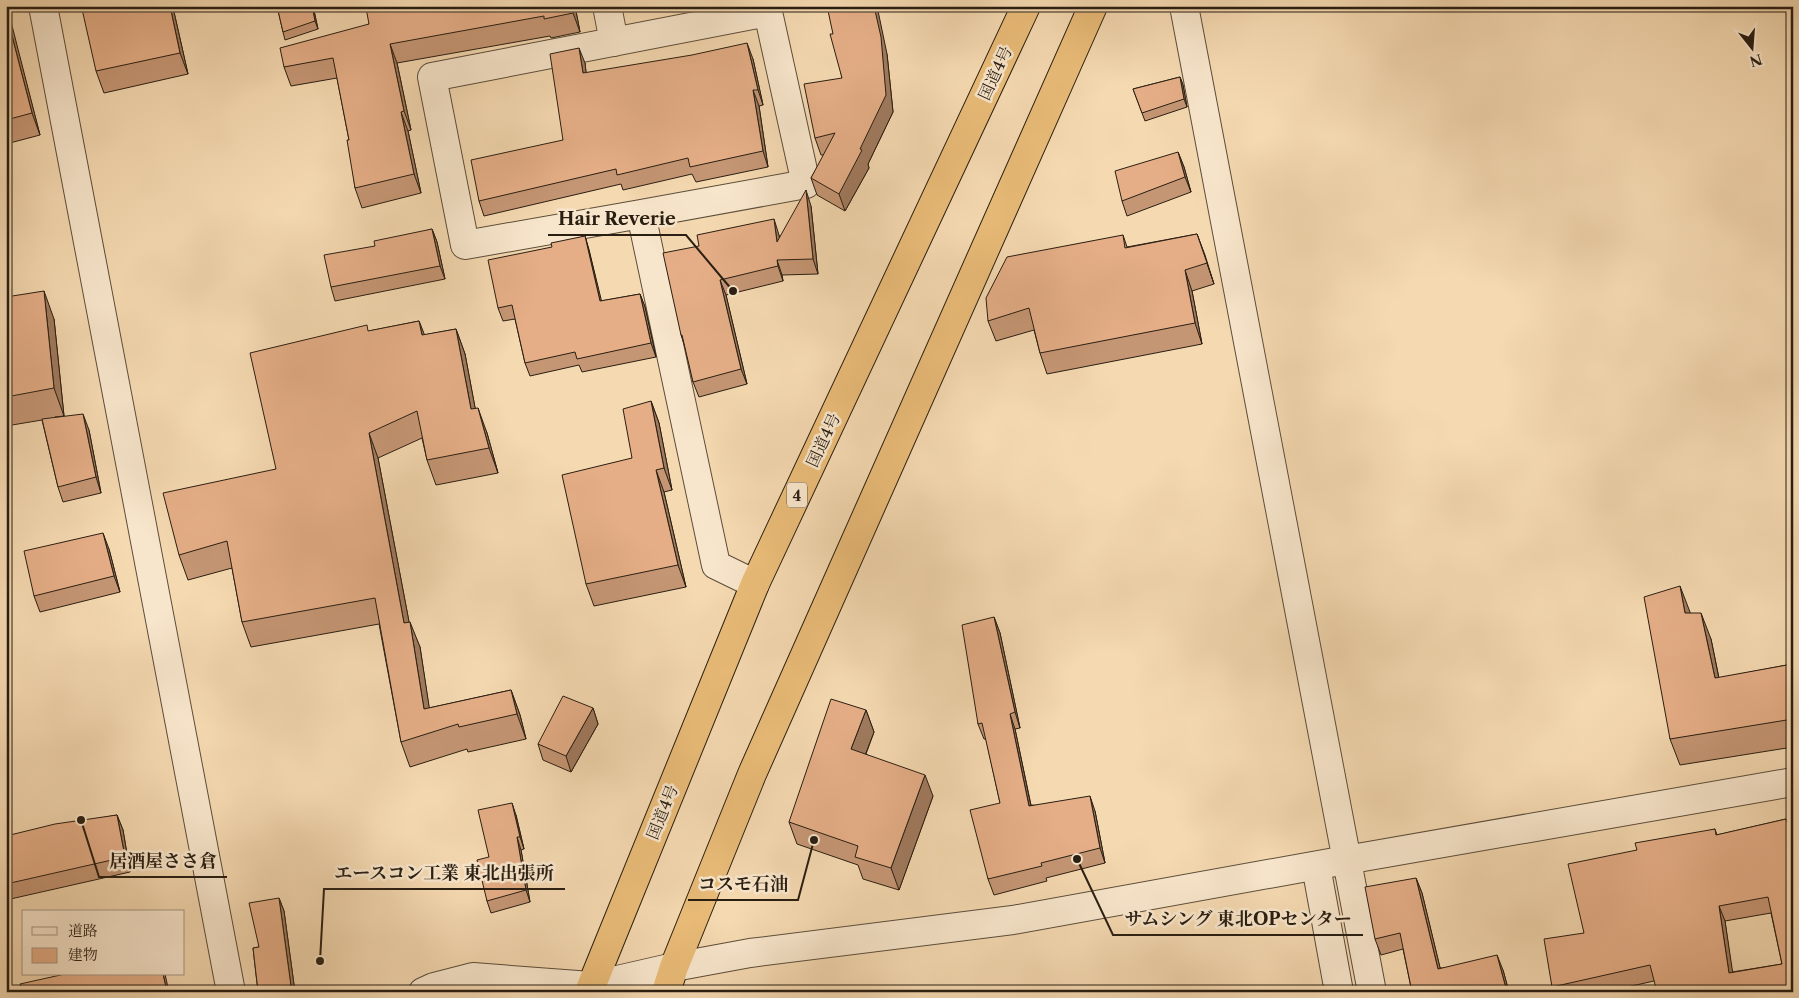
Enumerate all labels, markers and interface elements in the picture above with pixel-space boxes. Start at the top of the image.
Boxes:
north arrow [1726,22,1776,72]
street label: 国道4号 [974,43,1016,103]
text: N [1747,50,1764,71]
callout: Hair Reverie [548,202,686,235]
text: Hair Reverie [558,208,676,230]
street label: 国道4号 [802,410,844,470]
road number: 4 [787,482,807,508]
street label: 国道4号 [642,782,682,842]
callout: 居酒屋ささ倉 [99,844,227,877]
text: 居酒屋ささ倉 [109,850,217,872]
callout: エースコン工業 東北出張所 [324,856,565,889]
text: エースコン工業 東北出張所 [334,862,554,884]
callout: コスモ石油 [688,867,798,900]
text: コスモ石油 [698,873,788,895]
callout: サムシング 東北OPセンター [1113,902,1363,935]
text: サムシング 東北OPセンター [1124,908,1352,930]
legend [22,910,185,976]
text: 道路 [68,921,98,940]
text: 建物 [68,945,98,964]

